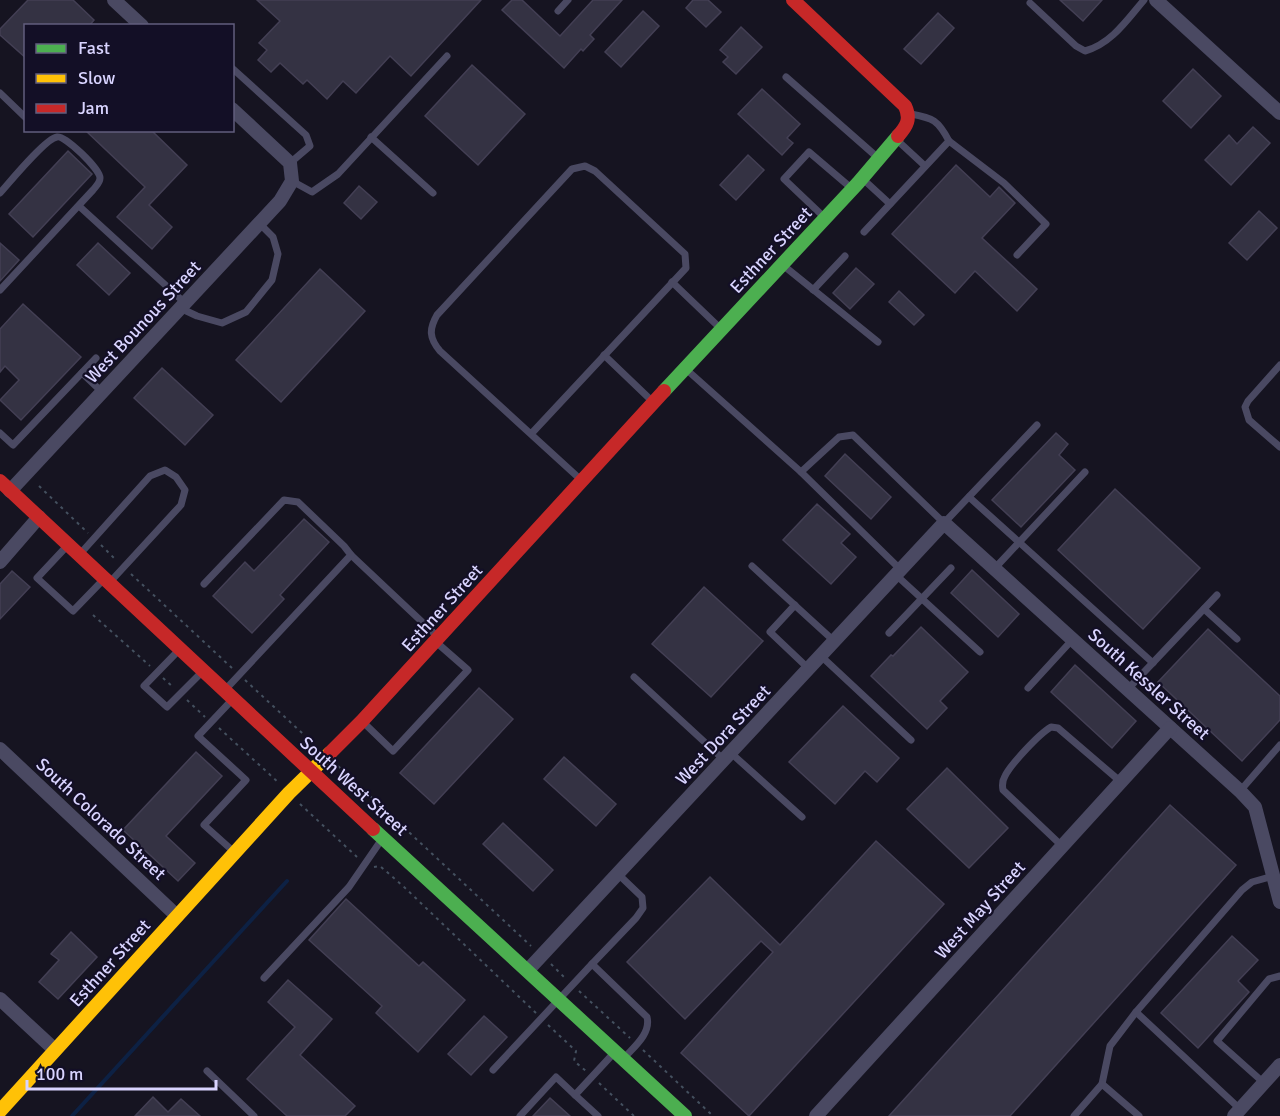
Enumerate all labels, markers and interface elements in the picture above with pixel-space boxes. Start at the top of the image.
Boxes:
legend [24,24,234,132]
text: Fast [78,37,110,59]
text: Slow [78,67,115,89]
text: Jam [78,97,109,119]
street label: Esthner Street [725,202,817,298]
street label: West Bounous Street [81,256,205,388]
street label: Esthner Street [397,560,487,656]
street label: South Kessler Street [1084,624,1214,744]
street label: West Dora Street [671,680,775,790]
street label: South West Street [295,732,413,840]
street label: South Colorado Street [32,753,170,885]
street label: West May Street [930,856,1030,964]
street label: Esthner Street [65,915,155,1011]
scale bar [27,1053,216,1091]
text: 100 m [36,1063,83,1085]

